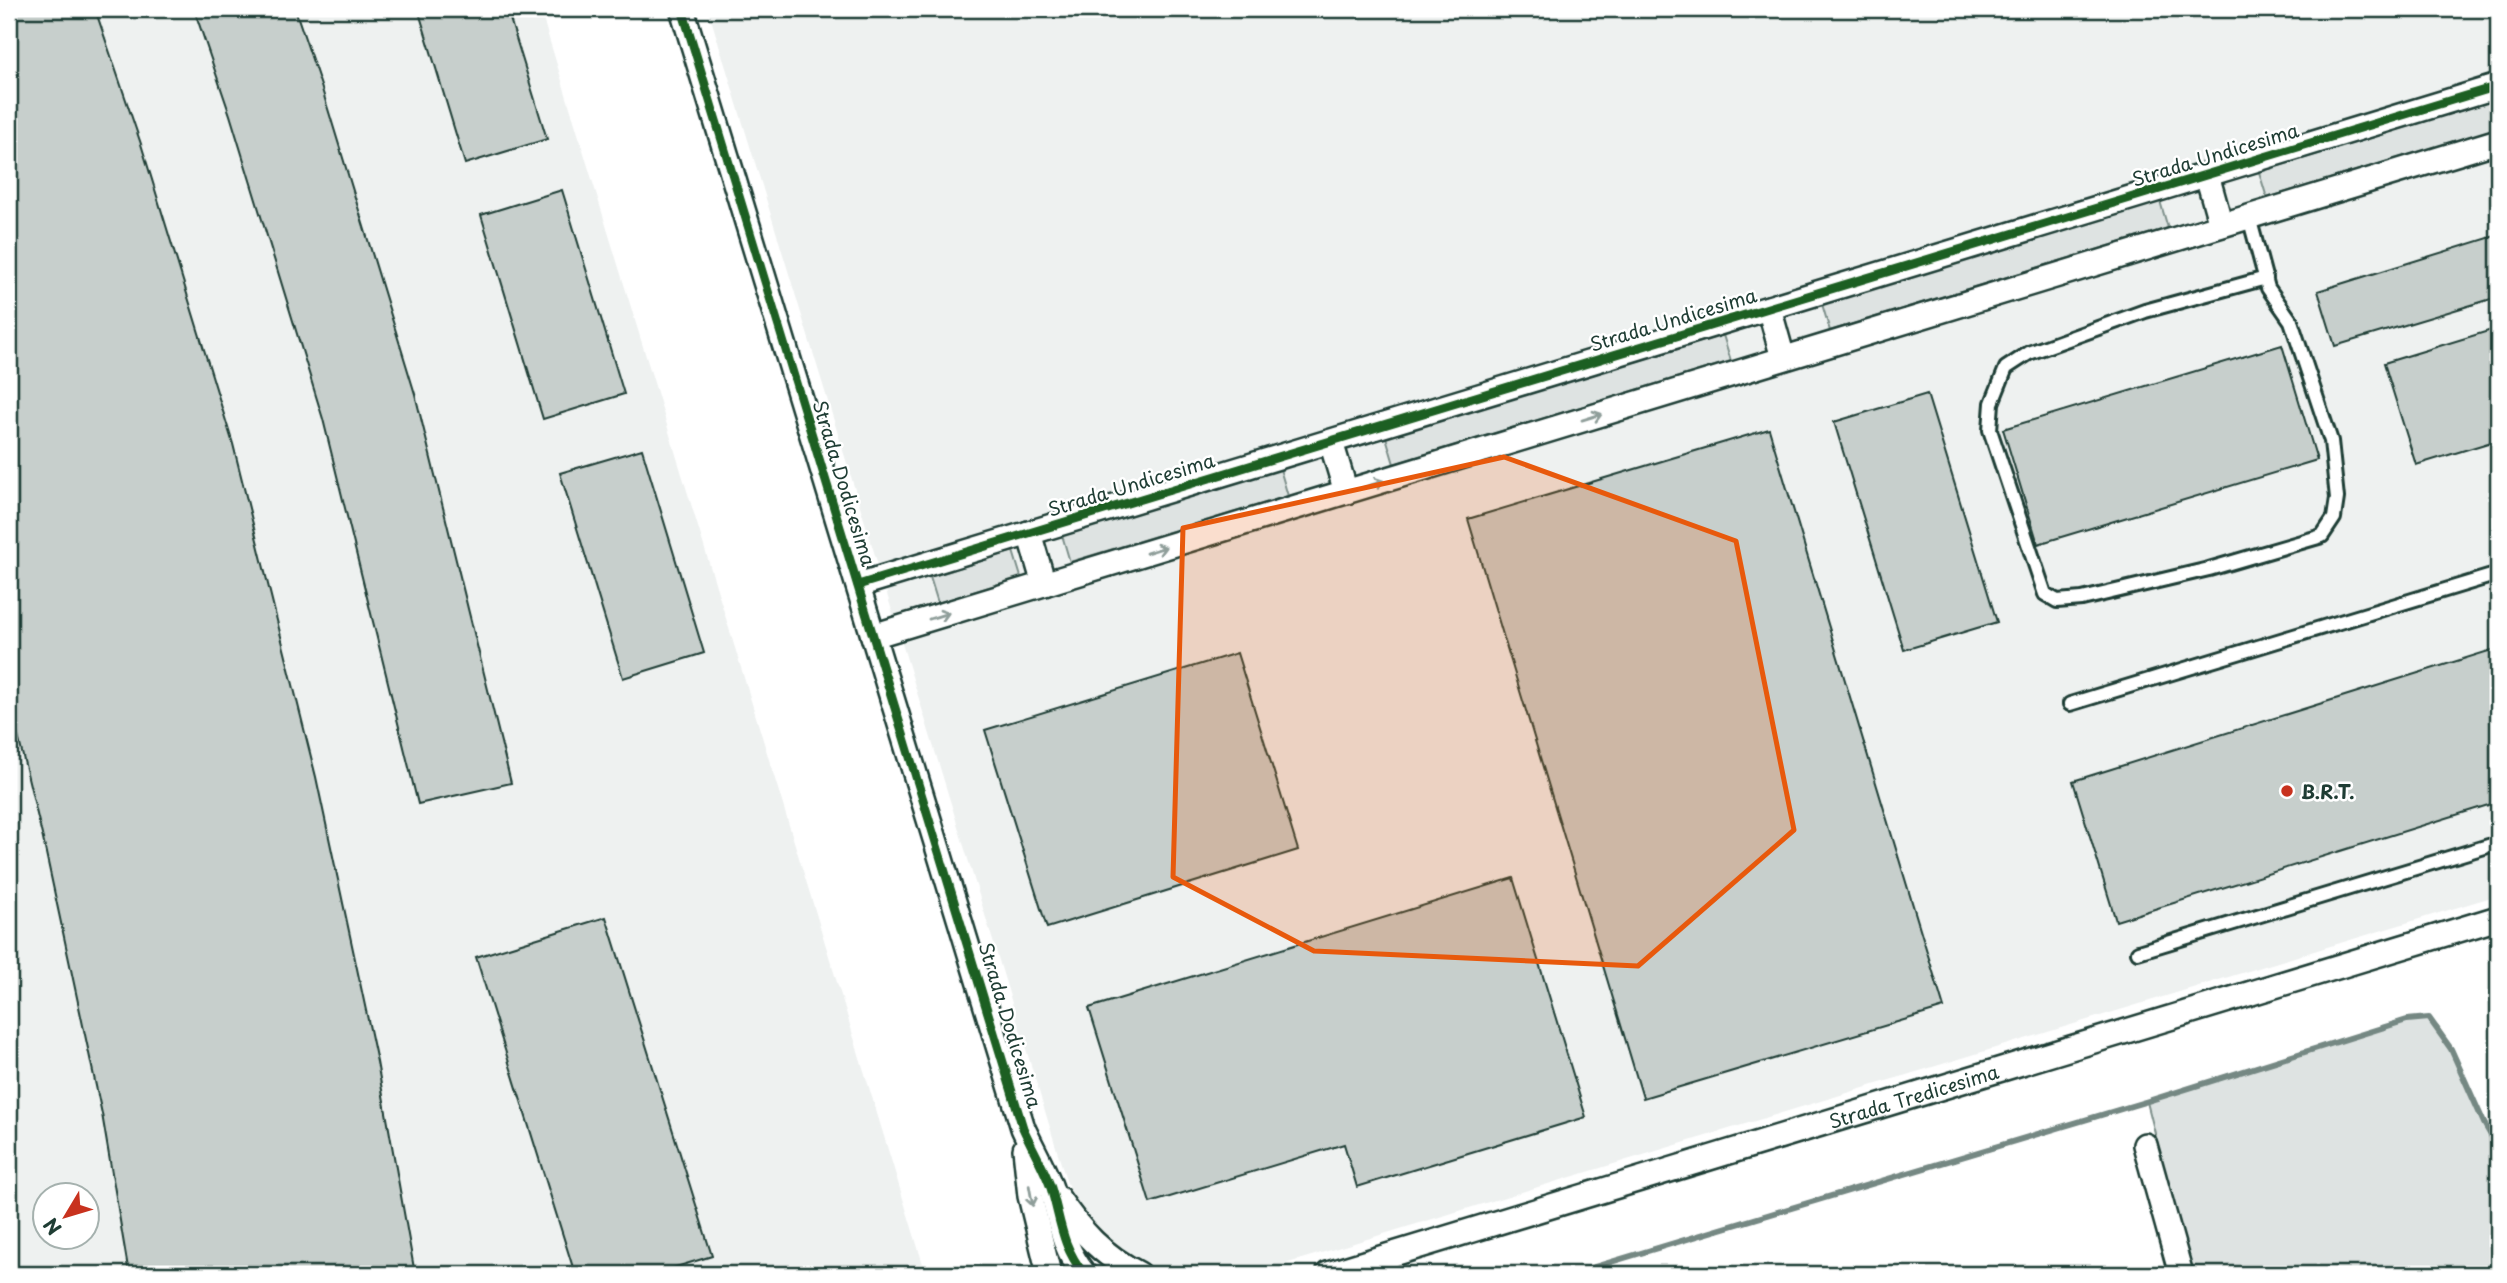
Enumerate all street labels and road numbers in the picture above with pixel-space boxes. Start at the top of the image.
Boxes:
street label: Strada Undicesima [2128,115,2302,193]
street label: Strada Undicesima [1586,280,1760,358]
street label: Strada Dodicesima [806,396,884,570]
street label: Strada Undicesima [1044,445,1218,523]
street label: Strada Dodicesima [972,938,1050,1112]
street label: Strada Tredicesima [1825,1057,2002,1135]

